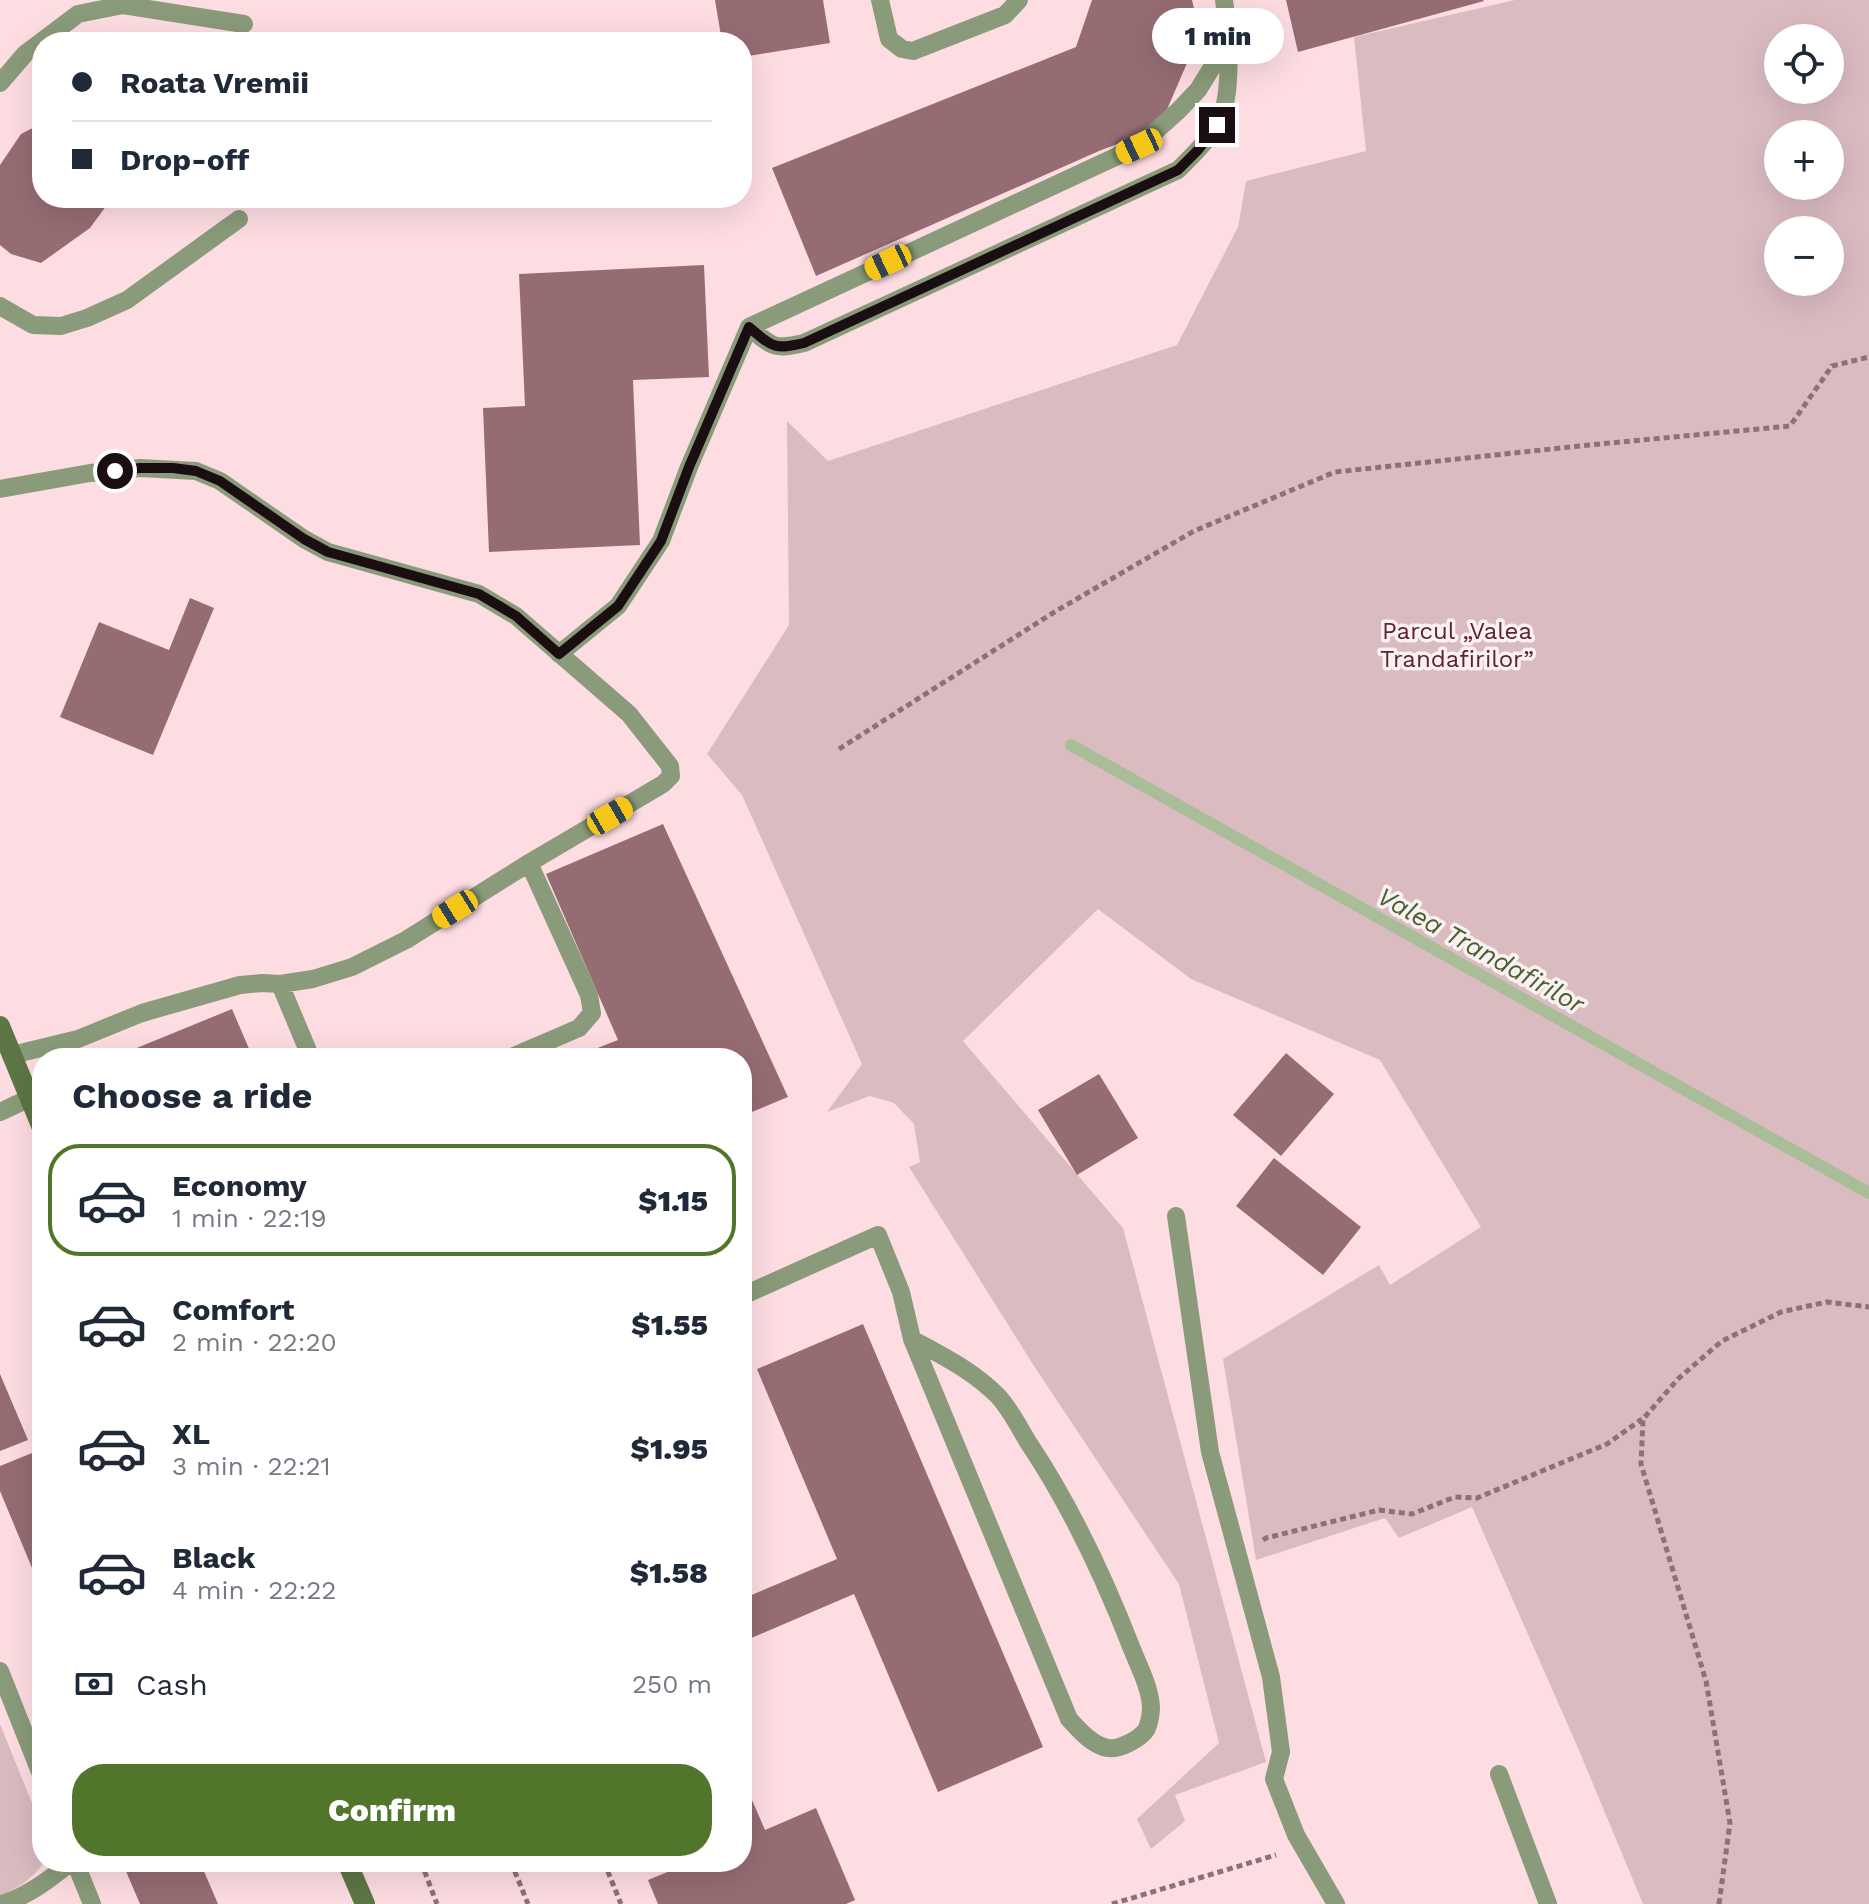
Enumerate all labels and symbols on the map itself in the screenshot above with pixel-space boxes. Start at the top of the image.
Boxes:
callout: 1 min [1151,9,1283,65]
route end [1199,107,1235,143]
car [1112,125,1166,167]
car [861,241,915,283]
route start [97,453,133,489]
park label: Parcul „Valea Trandafirilor” [1380,617,1534,673]
car [583,794,637,838]
water label: Valea Trandafirilor [1373,881,1590,1020]
car [428,886,482,932]

